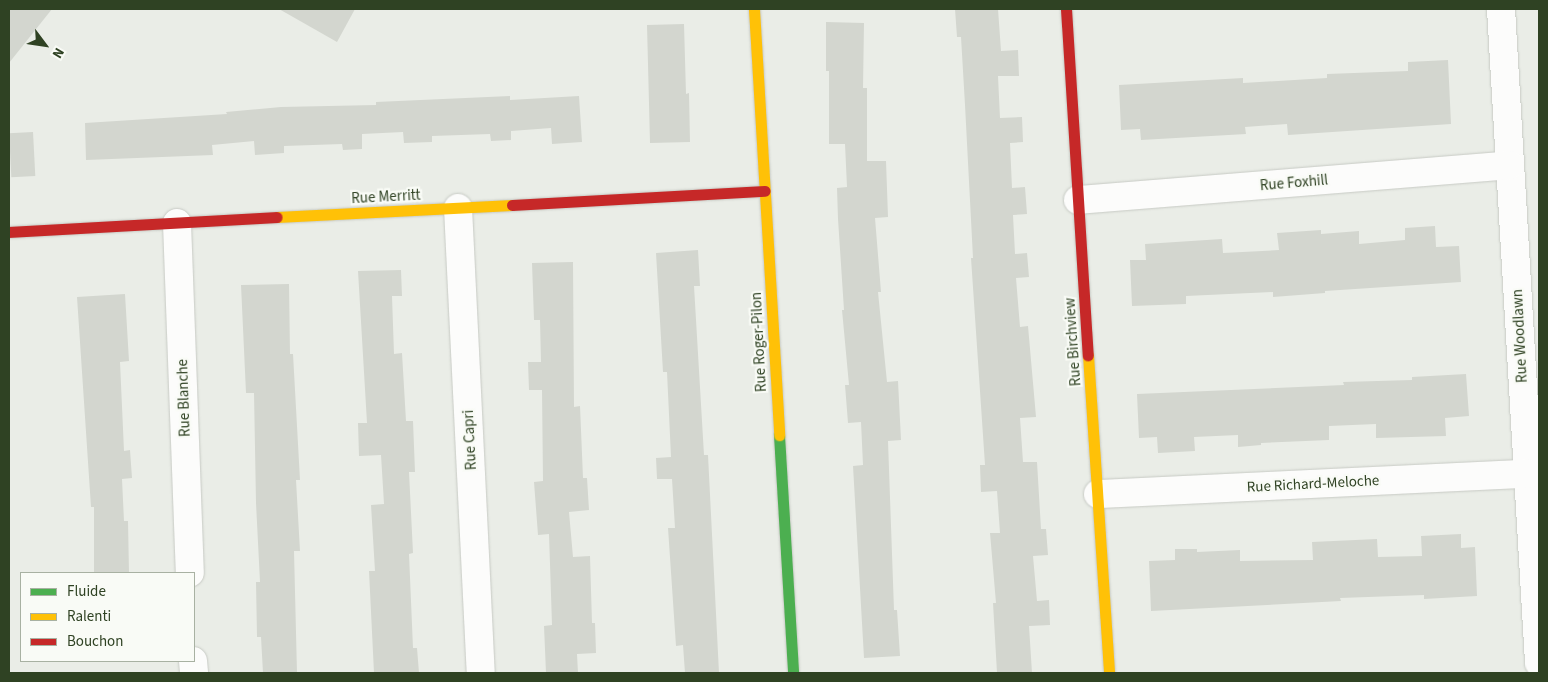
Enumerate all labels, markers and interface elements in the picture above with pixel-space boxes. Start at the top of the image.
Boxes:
north arrow [20,20,70,70]
text: N [47,44,69,62]
street label: Rue Foxhill [1259,171,1329,195]
street label: Rue Merritt [351,186,421,208]
street label: Rue Woodlawn [1509,289,1531,383]
street label: Rue Roger-Pilon [747,291,771,393]
street label: Rue Birchview [1061,297,1085,387]
street label: Rue Blanche [174,359,194,437]
street label: Rue Capri [459,409,481,471]
street label: Rue Richard-Meloche [1246,472,1380,496]
legend [20,572,195,662]
text: Fluide [67,581,106,602]
text: Ralenti [67,606,111,627]
text: Bouchon [67,631,123,652]

